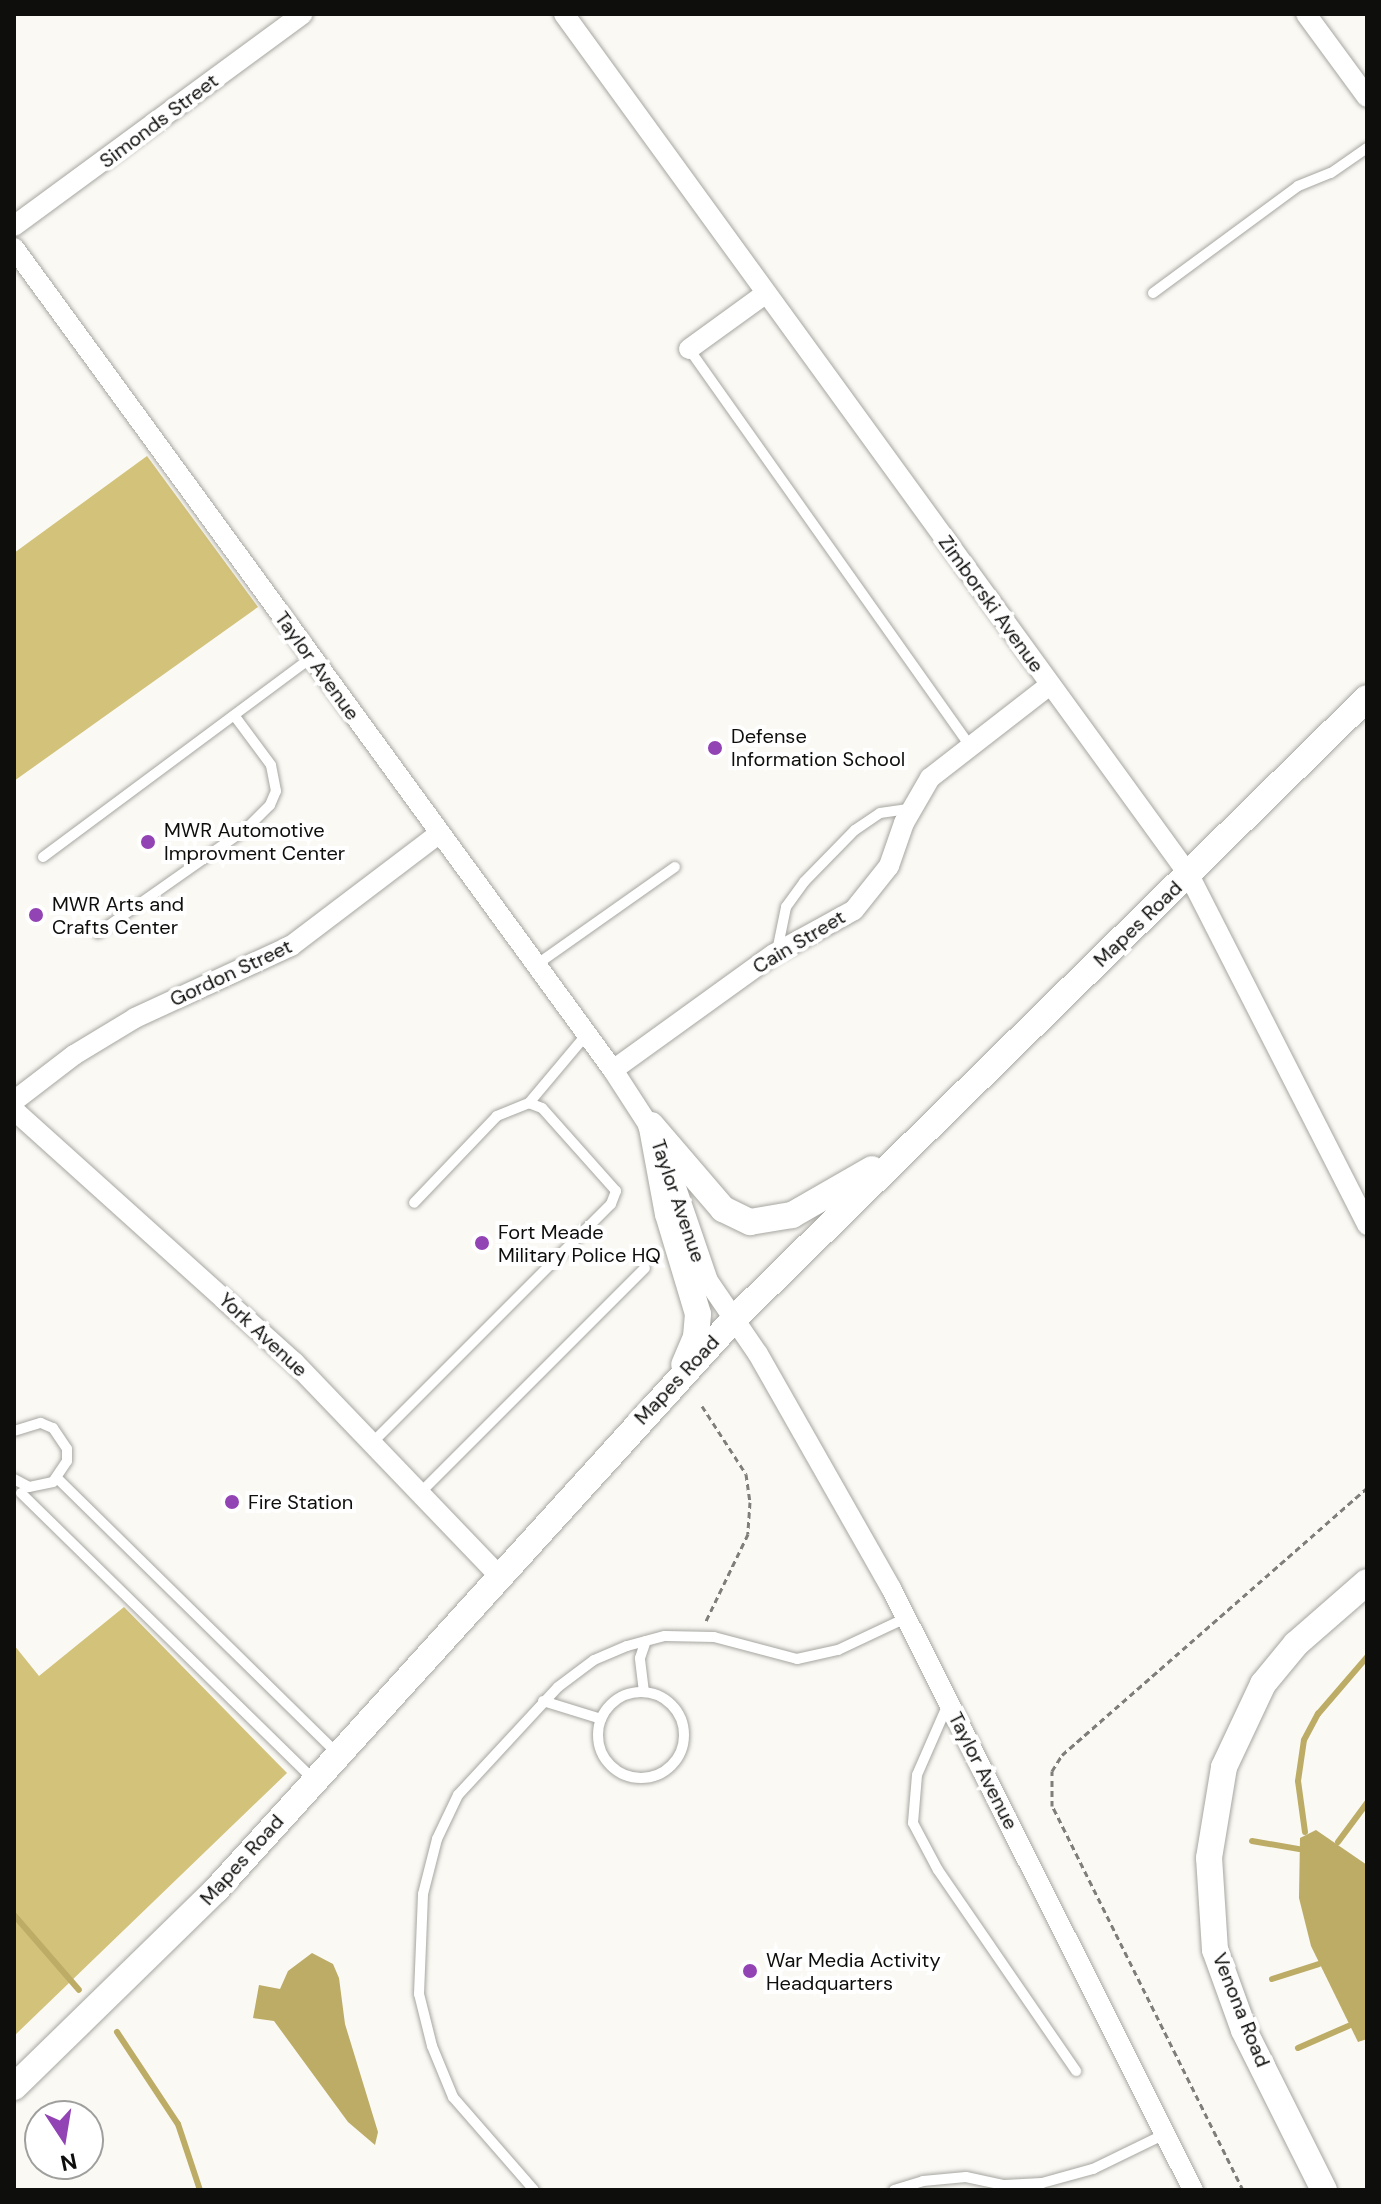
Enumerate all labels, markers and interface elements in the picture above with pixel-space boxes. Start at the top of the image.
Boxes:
street label: Simonds Street [95,69,223,173]
street label: Zimborski Avenue [933,531,1049,677]
street label: Taylor Avenue [270,607,364,725]
place label: Defense Information School [731,724,905,771]
marker: Defense Information School [706,739,724,757]
place label: MWR Automotive Improvment Center [164,818,345,865]
marker: MWR Automotive Improvment Center [139,833,157,851]
street label: Mapes Road [1089,876,1187,972]
place label: MWR Arts and Crafts Center [52,892,184,939]
street label: Cain Street [748,905,850,979]
marker: MWR Arts and Crafts Center [27,906,45,924]
street label: Gordon Street [166,934,296,1012]
street label: Taylor Avenue [646,1136,710,1266]
place label: Fort Meade Military Police HQ [498,1220,661,1267]
marker: Fort Meade Military Police HQ [473,1234,491,1252]
street label: York Avenue [214,1288,312,1382]
street label: Mapes Road [630,1330,724,1430]
place label: Fire Station [248,1490,353,1514]
marker: Fire Station [223,1493,241,1511]
street label: Taylor Avenue [943,1708,1023,1834]
street label: Mapes Road [195,1810,289,1910]
place label: War Media Activity Headquarters [766,1948,941,1995]
street label: Venona Road [1207,1949,1275,2071]
marker: War Media Activity Headquarters [741,1962,759,1980]
north arrow [24,2100,104,2180]
text: N [58,2146,80,2178]

